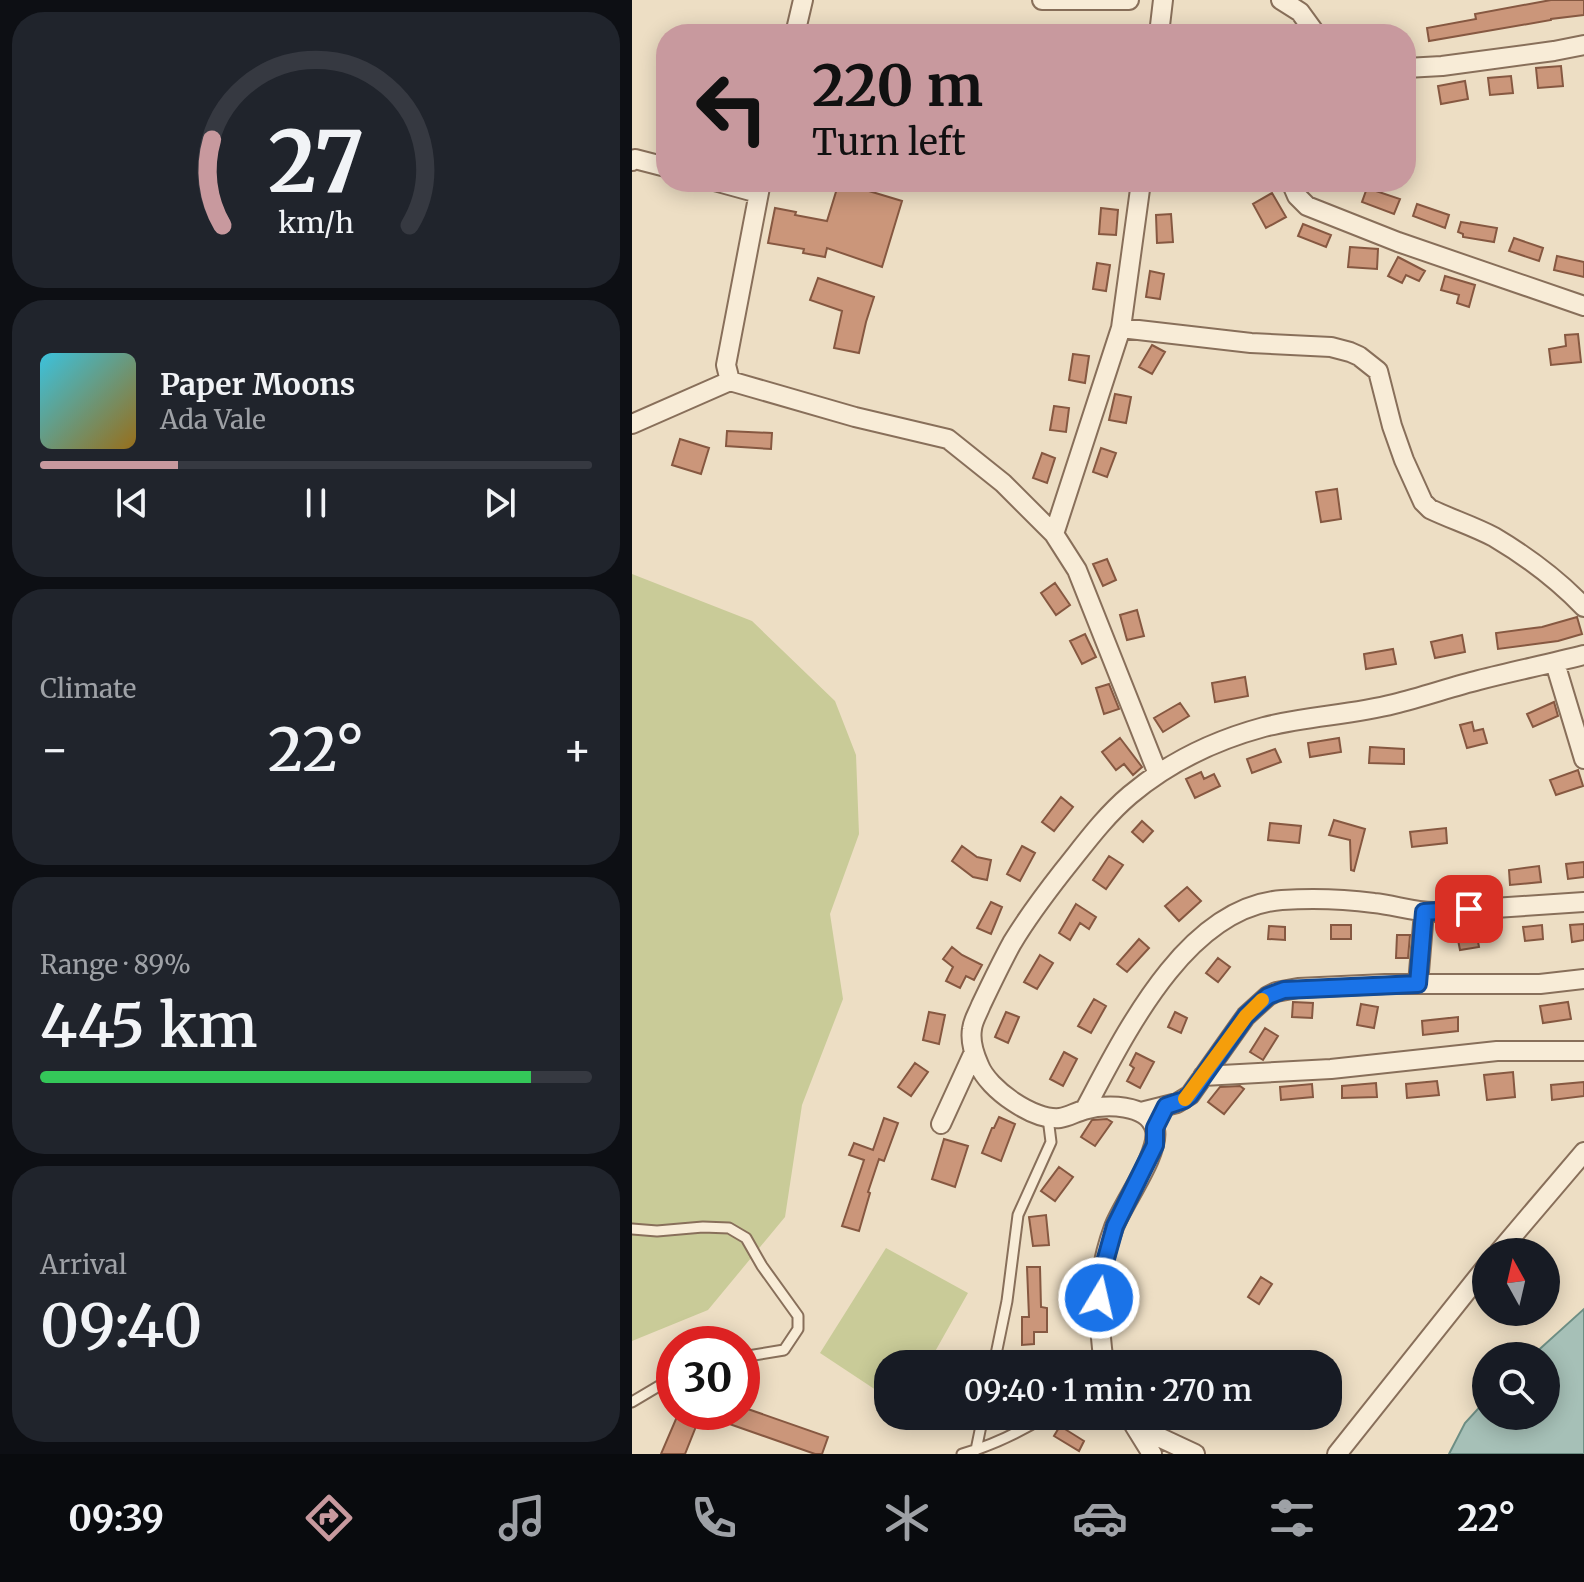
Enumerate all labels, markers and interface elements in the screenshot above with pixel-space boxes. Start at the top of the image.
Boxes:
text: 220 m [812,51,983,121]
icon: left [680,56,784,160]
text: 27 [268,110,364,215]
text: Turn left [812,120,966,165]
text: km/h [278,205,354,241]
text: Paper Moons [160,365,355,403]
text: Ada Vale [160,403,266,436]
icon: previous [110,481,154,525]
icon: pause [294,481,338,525]
icon: next [478,481,522,525]
text: Climate [40,672,136,705]
text: 22° [268,712,364,787]
text: − [40,722,69,777]
text: + [563,722,592,777]
pin [1435,875,1503,943]
icon: arrive [1447,887,1491,931]
text: Range · 89% [40,948,191,981]
text: 445 km [40,988,258,1063]
north arrow [1472,1238,1560,1326]
map controls [1472,1238,1560,1430]
text: Arrival [40,1248,127,1281]
position arrow [1057,1256,1141,1340]
text: 09:40 [40,1288,202,1363]
speed limit sign: 30 [656,1326,760,1430]
button: search [1472,1342,1560,1430]
text: 09:40 · 1 min · 270 m [964,1371,1252,1409]
icon: directions [301,1490,357,1546]
icon: music [494,1490,550,1546]
icon: phone [686,1490,742,1546]
icon: climate [879,1490,935,1546]
icon: car [1072,1490,1128,1546]
icon: filters [1264,1490,1320,1546]
text: 09:39 [68,1496,164,1541]
text: 22° [1457,1496,1516,1541]

